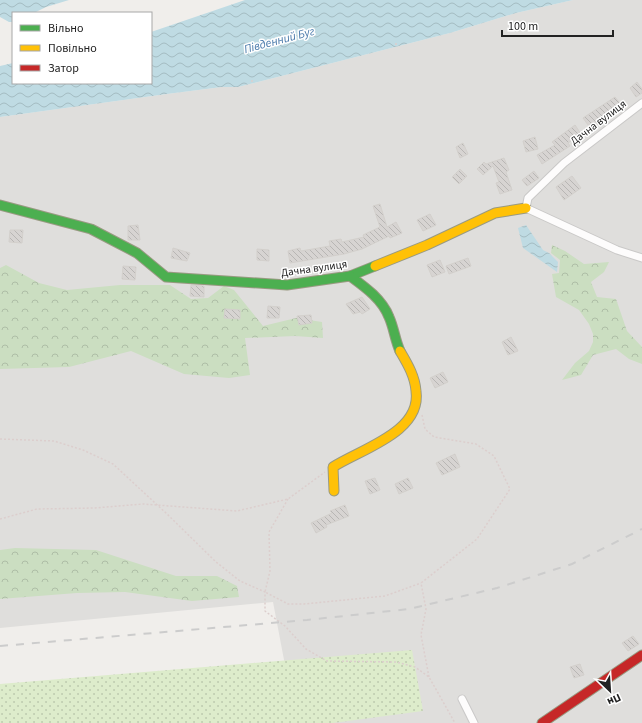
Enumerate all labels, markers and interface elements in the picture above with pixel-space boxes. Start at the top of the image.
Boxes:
legend [12,12,152,84]
scale bar [502,12,613,38]
text: 100 m [508,18,538,35]
text: Вільно [48,20,84,37]
water label: Південний Буг [242,23,317,58]
text: Повільно [48,40,97,57]
text: Затор [48,60,79,77]
street label: Дачна вулиця [567,96,629,148]
street label: Дачна вулиця [280,256,348,281]
north arrow [590,671,630,711]
text: Пн [605,690,623,709]

